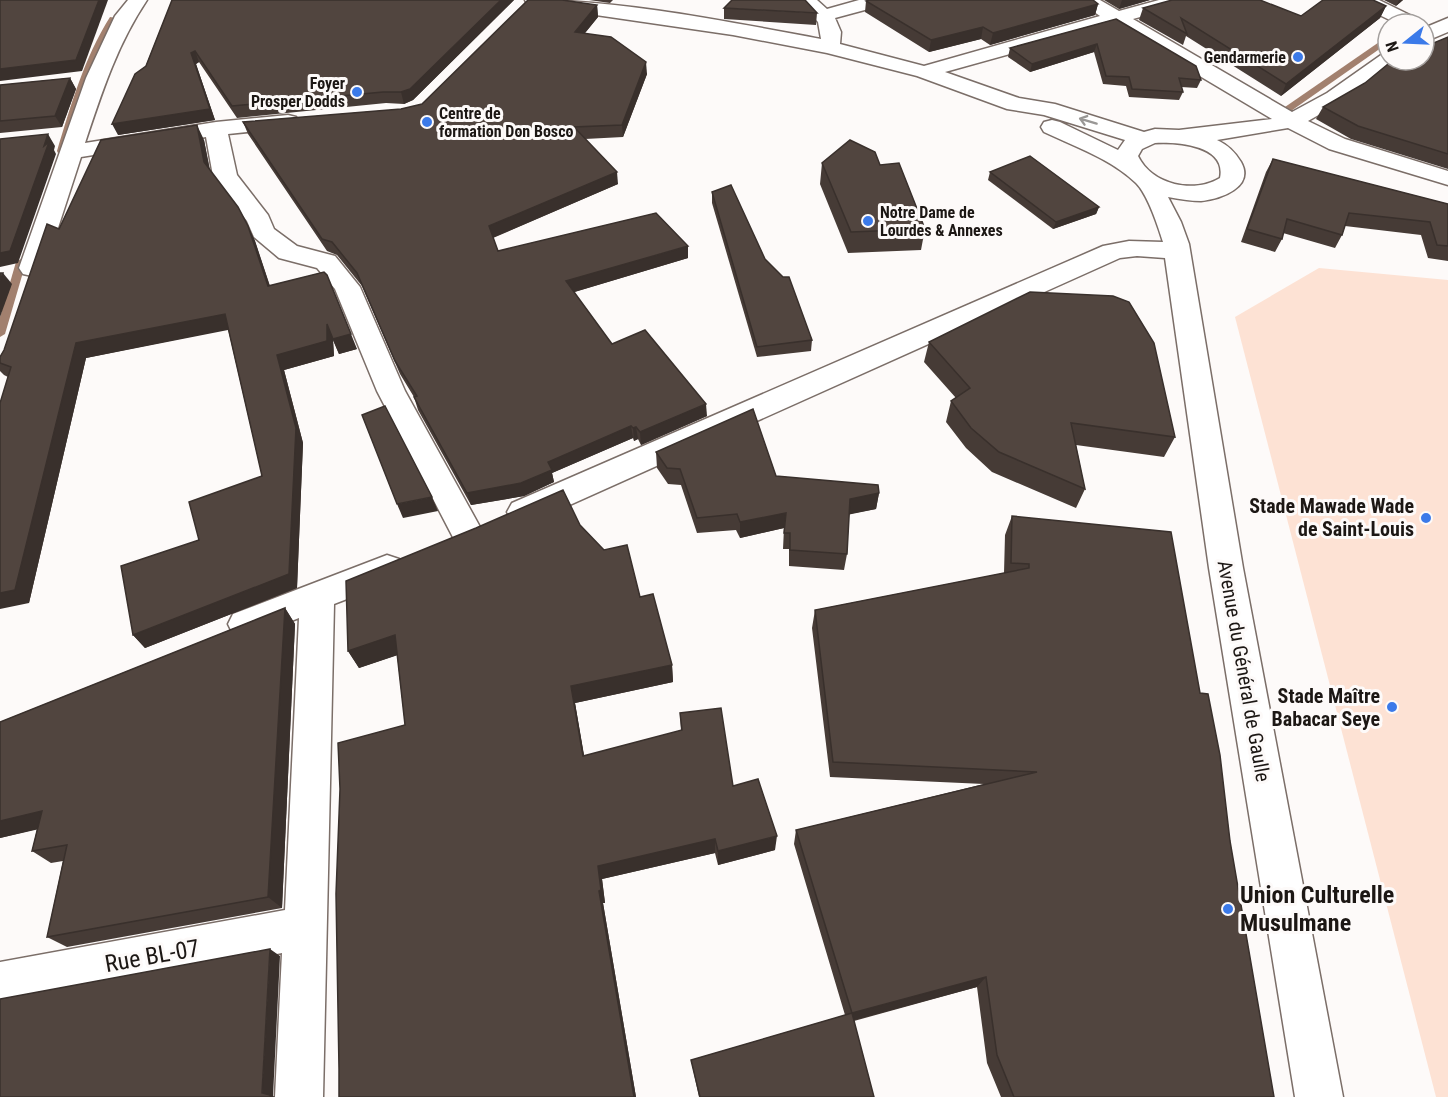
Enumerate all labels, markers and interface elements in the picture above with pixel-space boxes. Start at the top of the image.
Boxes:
north arrow [1376,12,1436,72]
text: N [1382,39,1403,54]
place label: Gendarmerie [1204,48,1286,67]
marker: Gendarmerie [1291,50,1305,64]
place label: Foyer Prosper Dodds [251,74,345,111]
marker: Foyer Prosper Dodds [350,85,364,99]
place label: Centre de formation Don Bosco [439,104,573,141]
marker: Centre de formation Don Bosco [420,115,434,129]
one-way arrow [1079,115,1098,126]
place label: Notre Dame de Lourdes & Annexes [880,203,1003,240]
marker: Notre Dame de Lourdes & Annexes [861,214,875,228]
place label: Stade Mawade Wade de Saint-Louis [1249,494,1414,541]
marker: Stade Mawade Wade de Saint-Louis [1419,511,1433,525]
street label: Avenue du Général de Gaulle [1213,558,1275,784]
place label: Stade Maître Babacar Seye [1272,684,1380,731]
marker: Stade Maître Babacar Seye [1385,700,1399,714]
place label: Union Culturelle Musulmane [1240,881,1394,937]
marker: Union Culturelle Musulmane [1221,902,1235,916]
street label: Rue BL-07 [103,934,201,978]

